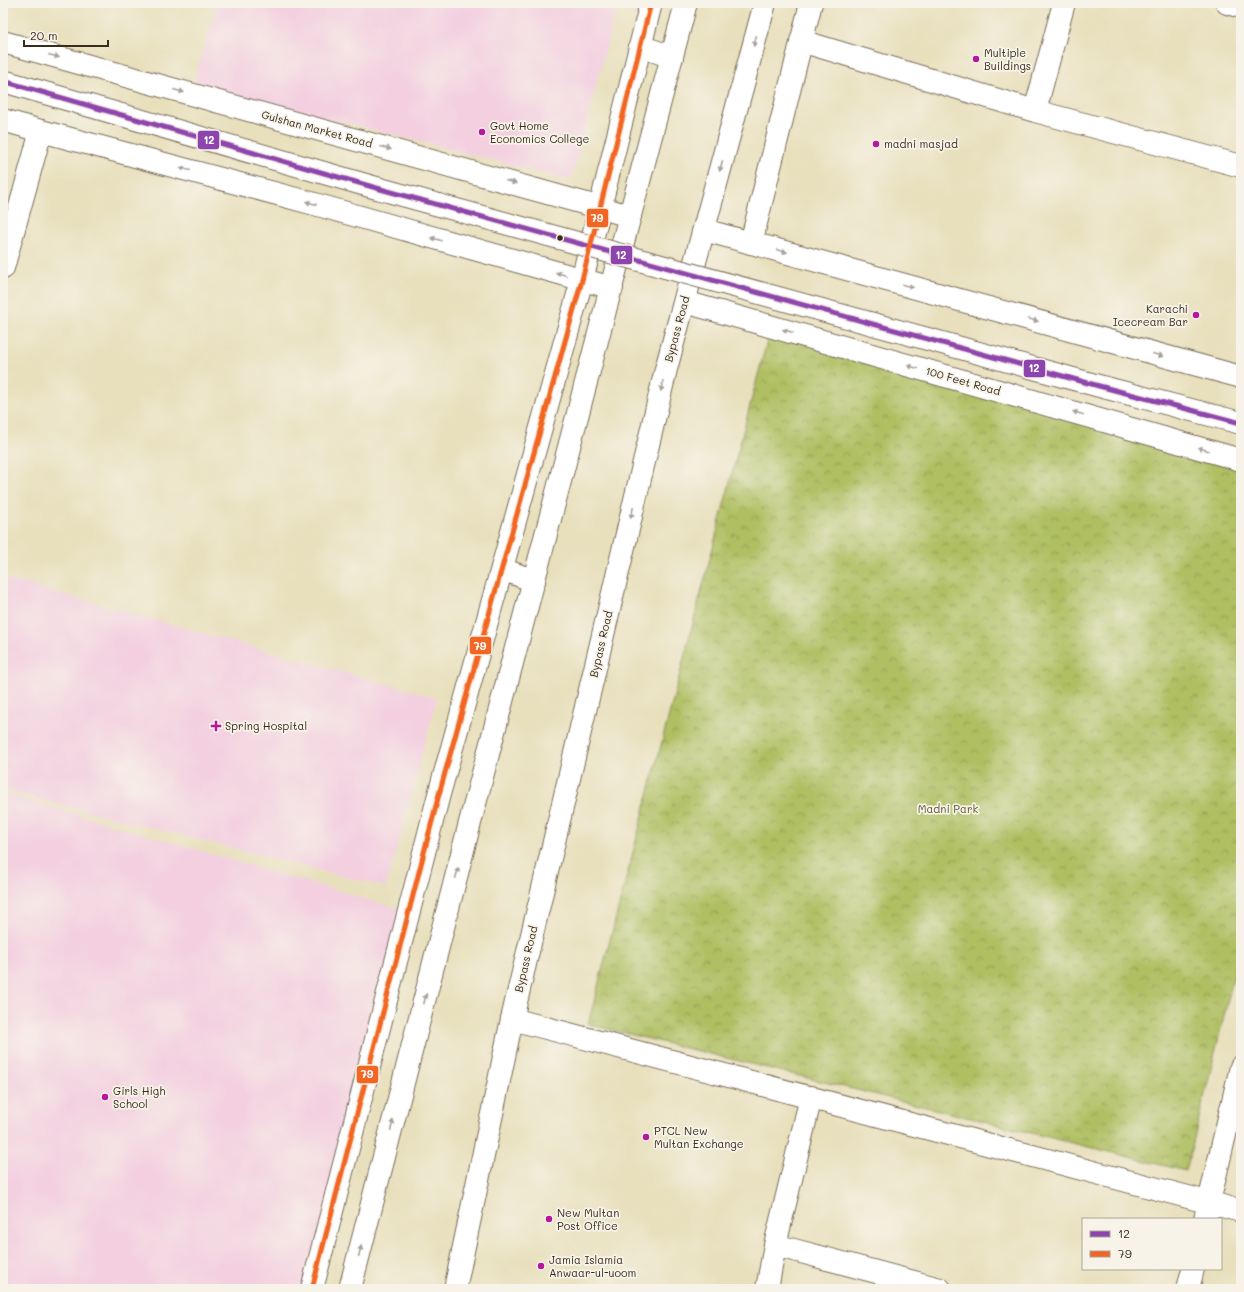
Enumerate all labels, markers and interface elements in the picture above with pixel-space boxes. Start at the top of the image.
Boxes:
scale bar [24,22,108,48]
text: 20 m [30,27,58,43]
one-way arrow [752,35,758,47]
place label: Multiple Buildings [984,45,1031,73]
one-way arrow [48,53,60,59]
marker: Multiple Buildings [971,54,981,64]
one-way arrow [174,88,186,94]
street label: Gulshan Market Road [260,106,374,151]
place label: Govt Home Economics College [490,118,589,146]
marker: Govt Home Economics College [477,127,487,137]
line badge: 12 [197,130,220,150]
text: 12 [203,132,215,147]
place label: madni masjad [884,136,958,151]
marker: madni masjad [871,139,881,149]
one-way arrow [380,145,392,151]
one-way arrow [718,160,724,172]
one-way arrow [179,166,191,172]
one-way arrow [505,180,517,186]
one-way arrow [304,200,316,206]
line badge: 79 [586,208,609,228]
text: 79 [591,210,604,225]
unlabelled marker [555,233,565,243]
one-way arrow [429,235,442,241]
line badge: 12 [610,245,633,265]
text: 12 [615,247,627,262]
one-way arrow [776,248,788,254]
one-way arrow [554,271,566,277]
one-way arrow [902,283,914,289]
street label: Bypass Road [660,294,693,364]
place label: Karachi Icecream Bar [1113,301,1188,329]
marker: Karachi Icecream Bar [1191,310,1201,320]
one-way arrow [1027,317,1039,323]
one-way arrow [782,328,794,334]
one-way arrow [1152,352,1164,358]
line badge: 12 [1023,359,1046,378]
text: 12 [1028,360,1040,375]
street label: 100 Feet Road [924,363,1002,398]
one-way arrow [907,364,919,370]
one-way arrow [659,381,665,393]
one-way arrow [1072,410,1085,416]
one-way arrow [1197,446,1209,452]
one-way arrow [629,507,635,519]
street label: Bypass Road [586,609,615,679]
line badge: 79 [469,636,492,655]
text: 79 [474,638,487,653]
place label: Spring Hospital [225,718,307,733]
marker: Spring Hospital [210,720,222,732]
park label: Madni Park [918,801,978,816]
one-way arrow [454,867,460,879]
street label: Bypass Road [511,924,540,994]
one-way arrow [422,993,428,1006]
line badge: 79 [356,1065,379,1084]
text: 79 [361,1066,374,1081]
place label: Girls High School [113,1083,165,1111]
marker: Girls High School [100,1092,110,1102]
one-way arrow [390,1119,396,1132]
place label: PTCL New Multan Exchange [654,1123,744,1151]
marker: PTCL New Multan Exchange [641,1132,651,1142]
place label: New Multan Post Office [557,1205,619,1233]
marker: New Multan Post Office [544,1214,554,1224]
legend [1082,1218,1222,1270]
text: 12 [1118,1225,1130,1241]
one-way arrow [357,1245,363,1257]
text: 79 [1118,1245,1132,1261]
place label: Jamia Islamia Anwaar-ul-uoom [549,1252,636,1280]
marker: Jamia Islamia Anwaar-ul-uoom [536,1261,546,1271]

